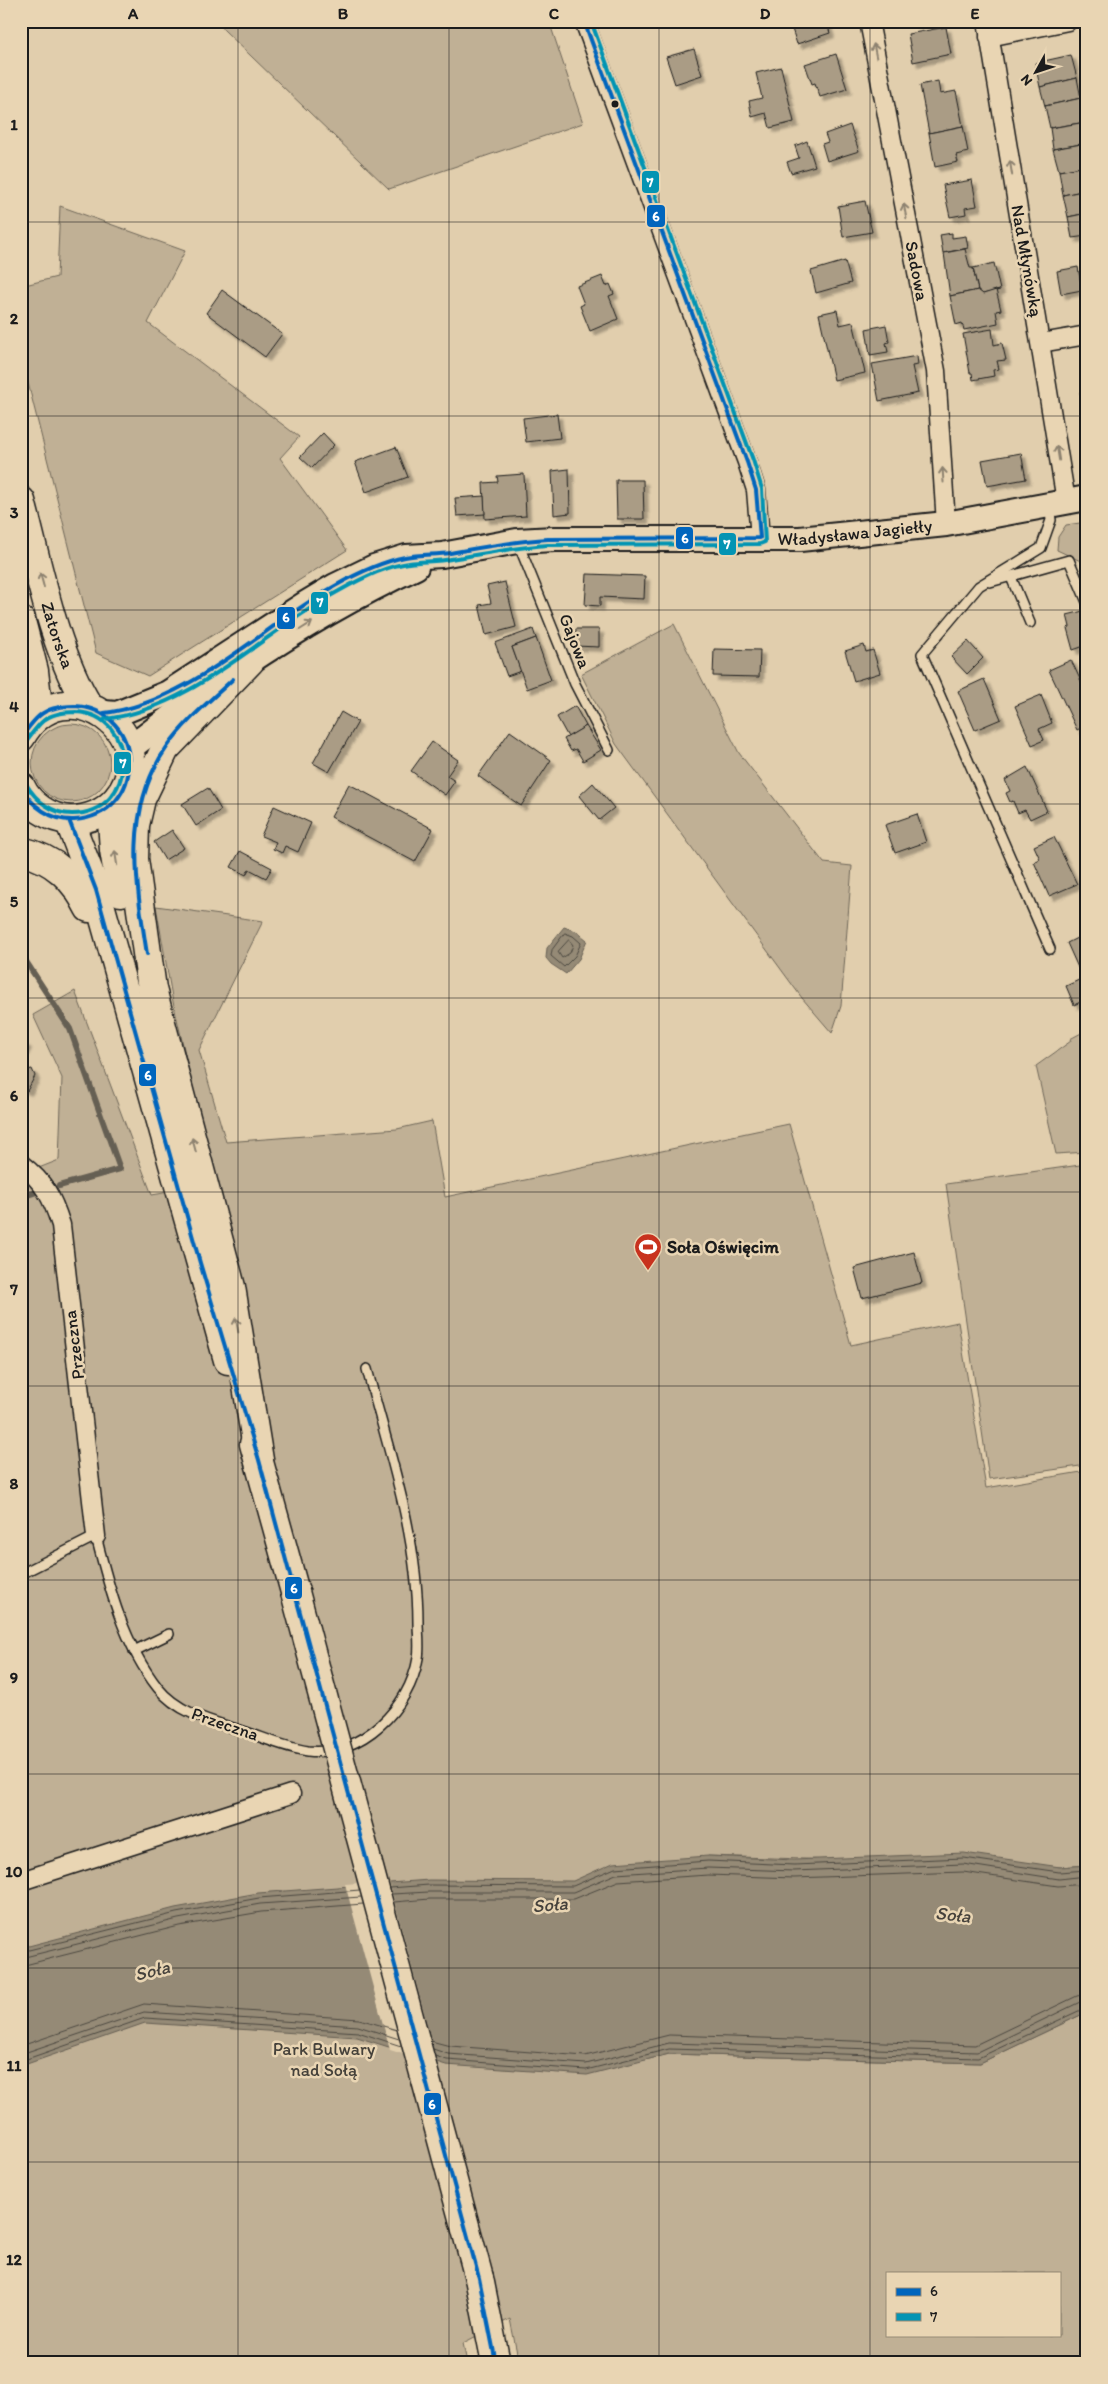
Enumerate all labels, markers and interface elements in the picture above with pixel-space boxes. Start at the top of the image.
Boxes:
text: A [127,4,139,23]
text: B [338,4,349,23]
text: C [549,4,560,23]
text: D [760,4,771,23]
text: E [971,4,980,23]
one-way arrow [869,44,879,60]
north arrow [1010,48,1060,98]
text: N [1017,71,1036,89]
unlabelled marker [610,99,620,109]
text: 1 [10,115,18,134]
one-way arrow [1005,160,1015,176]
line badge: 7 [641,170,660,194]
text: 7 [646,174,654,191]
one-way arrow [900,203,910,219]
street label: Nad Młynówką [1006,203,1048,320]
line badge: 6 [646,204,666,228]
text: 6 [652,208,660,225]
street label: Sadowa [900,239,934,303]
text: 2 [10,309,19,328]
one-way arrow [1053,446,1063,462]
one-way arrow [938,468,947,484]
text: 3 [10,503,19,522]
street label: Władysława Jagiełły [778,514,934,550]
line badge: 6 [675,526,694,550]
text: 6 [681,530,689,547]
line badge: 7 [718,532,737,556]
text: 7 [723,536,731,553]
one-way arrow [37,572,46,588]
line badge: 7 [310,591,329,615]
text: 7 [316,594,324,611]
street label: Zatorska [36,599,79,672]
line badge: 6 [276,606,296,630]
text: 6 [282,609,290,626]
street label: Gajowa [554,610,596,672]
one-way arrow [299,620,313,630]
text: 4 [9,697,19,716]
line badge: 7 [113,751,132,775]
text: 7 [119,755,127,772]
one-way arrow [110,851,120,867]
text: 5 [10,892,19,911]
line badge: 6 [138,1063,157,1087]
text: 6 [144,1067,152,1084]
text: 6 [10,1086,19,1105]
one-way arrow [189,1137,199,1153]
sports icon: Soła Oświęcim [633,1232,663,1271]
place label: Soła Oświęcim [667,1236,780,1258]
text: 7 [9,1280,18,1299]
street label: Przeczna [59,1309,89,1381]
one-way arrow [232,1318,242,1334]
text: 8 [10,1474,19,1493]
line badge: 6 [284,1576,303,1600]
text: 6 [290,1580,298,1597]
text: 9 [10,1668,18,1687]
street label: Przeczna [189,1702,262,1746]
text: 10 [5,1862,23,1881]
water label: Soła [532,1891,569,1917]
water label: Soła [934,1901,972,1928]
water label: Soła [132,1955,173,1986]
park label: Park Bulwary nad Sołą [273,2038,376,2081]
text: 11 [7,2056,22,2075]
line badge: 6 [423,2092,442,2116]
text: 6 [428,2096,436,2113]
text: 12 [6,2250,23,2269]
legend [886,2272,1060,2336]
text: 6 [930,2282,938,2300]
text: 7 [930,2308,938,2326]

